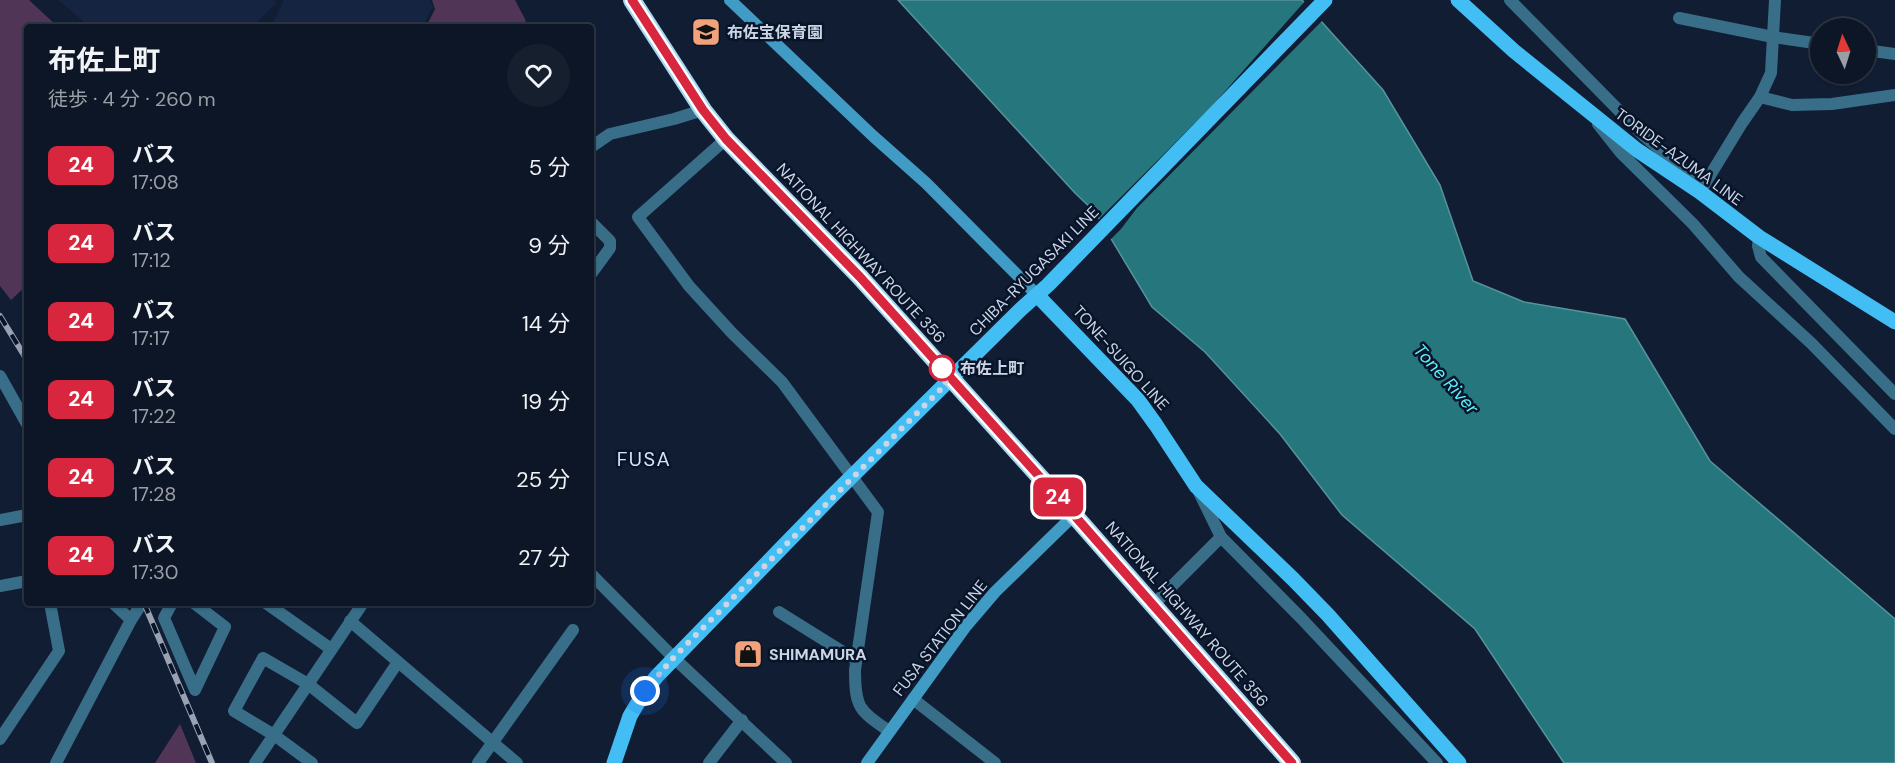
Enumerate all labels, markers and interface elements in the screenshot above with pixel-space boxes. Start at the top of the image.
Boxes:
school or university icon: 布佐宝保育園 [690,16,722,48]
north arrow [1810,18,1876,84]
map controls [1810,18,1876,84]
place label: 布佐宝保育園 [727,22,823,43]
text: 布佐上町 [48,42,160,79]
button: heart [507,44,570,107]
text: 徒歩 · 4 分 · 260 m [48,86,216,112]
street label: TORIDE-AZUMA LINE [1611,104,1747,210]
text: バス [132,140,176,169]
text: 24 [68,151,94,179]
text: 5 分 [529,153,570,182]
street label: NATIONAL HIGHWAY ROUTE 356 [772,159,950,347]
text: 17:08 [132,169,179,195]
street label: CHIBA-RYUGASAKI LINE [965,202,1103,340]
text: バス [132,218,176,247]
text: 24 [68,229,94,257]
text: 9 分 [528,231,570,260]
text: 17:12 [132,247,171,273]
text: バス [132,296,176,325]
street label: TONE-SUIGO LINE [1068,301,1174,415]
text: 24 [68,307,94,335]
text: 14 分 [522,309,570,338]
text: 17:17 [132,325,170,351]
water label: Tone River [1408,339,1485,420]
marker: 布佐上町 [929,355,955,381]
place label: 布佐上町 [960,358,1024,379]
text: バス [132,374,176,403]
text: 24 [68,385,94,413]
text: 19 分 [521,387,570,416]
text: 17:22 [132,403,176,429]
district label: FUSA [617,446,671,472]
text: バス [132,452,176,481]
text: 24 [68,463,94,491]
text: 25 分 [516,465,570,494]
line badge: 24 [1031,478,1085,516]
text: 17:28 [132,481,176,507]
text: 24 [1045,483,1071,511]
street label: NATIONAL HIGHWAY ROUTE 356 [1101,517,1273,711]
text: バス [132,530,176,559]
text: 24 [68,541,94,569]
text: 27 分 [518,543,570,572]
text: 17:30 [132,559,178,585]
street label: FUSA STATION LINE [888,576,992,700]
shop icon: SHIMAMURA [732,638,764,670]
place label: SHIMAMURA [769,644,867,665]
your location [630,676,660,706]

